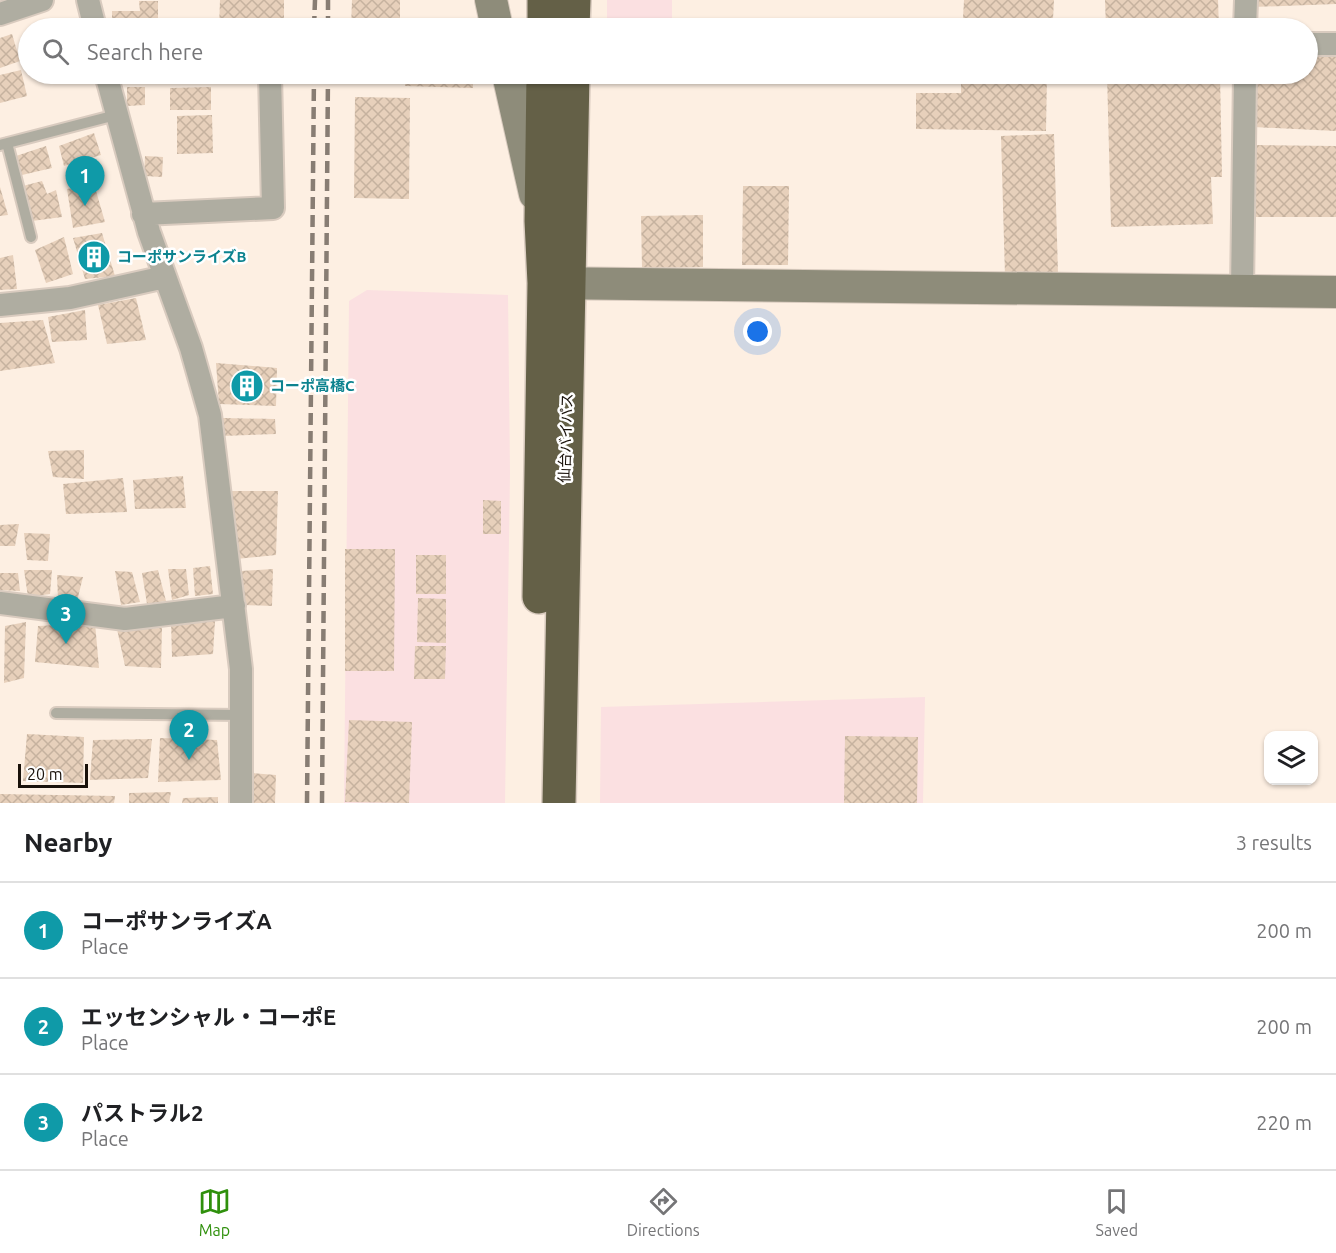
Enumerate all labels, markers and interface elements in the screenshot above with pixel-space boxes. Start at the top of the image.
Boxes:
search box [18,18,1318,84]
icon: search [39,35,72,68]
text: Search here [87,39,203,64]
pin: 1 [66,156,104,206]
building icon: コーポサンライズB [76,239,112,275]
place label: コーポサンライズB [117,248,247,265]
your location [743,317,772,346]
building icon: コーポ高橋C [229,368,265,404]
place label: コーポ高橋C [270,377,355,394]
street label: 仙台バイパス [555,393,576,483]
pin: 3 [46,594,86,644]
pin: 2 [170,710,208,760]
map controls [1264,731,1318,785]
button: layers [1264,731,1318,785]
scale bar [18,761,88,788]
text: 20 m [27,765,63,783]
text: Nearby [24,828,112,857]
text: 3 results [1236,831,1312,854]
text: コーポサンライズA [81,908,272,933]
text: 1 [38,919,49,942]
text: 200 m [1256,919,1312,942]
text: Place [81,935,129,958]
text: エッセンシャル・コーポE [81,1004,336,1029]
text: 2 [38,1015,49,1038]
text: 200 m [1256,1015,1312,1038]
text: Place [81,1031,129,1054]
text: パストラル2 [81,1100,203,1125]
text: 3 [38,1111,49,1134]
text: 220 m [1256,1111,1312,1134]
text: Place [81,1127,129,1150]
tab: Map [198,1185,231,1239]
tab: Directions [627,1185,700,1239]
tab: Saved [1096,1185,1138,1239]

